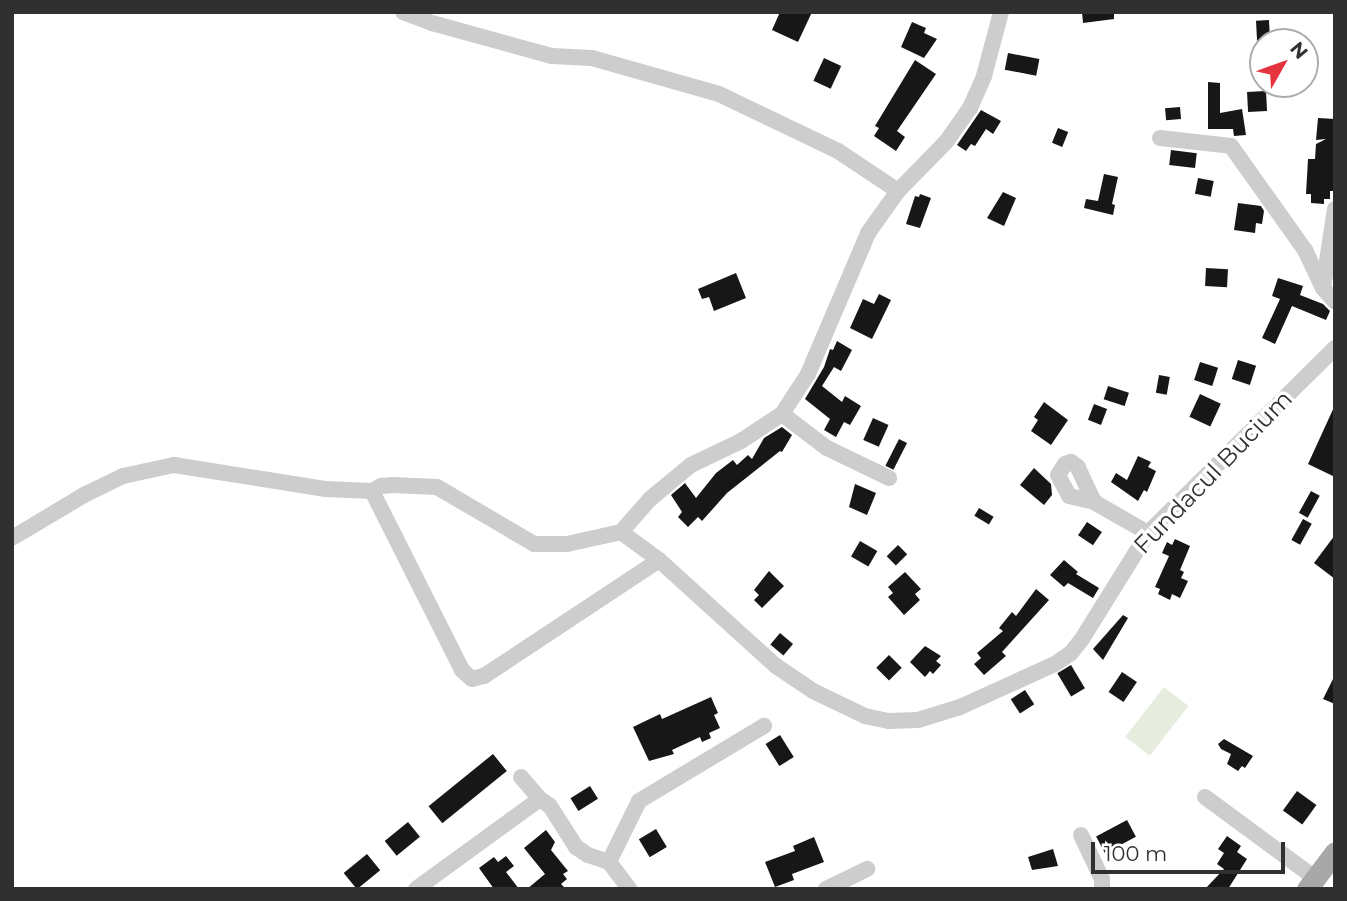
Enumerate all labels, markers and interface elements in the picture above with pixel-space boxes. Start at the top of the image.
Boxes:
north arrow [1249,28,1319,98]
text: N [1285,37,1313,64]
street label: Fundacul Bucium [1128,384,1298,560]
scale bar [1095,828,1289,872]
text: 100 m [1104,841,1167,866]

